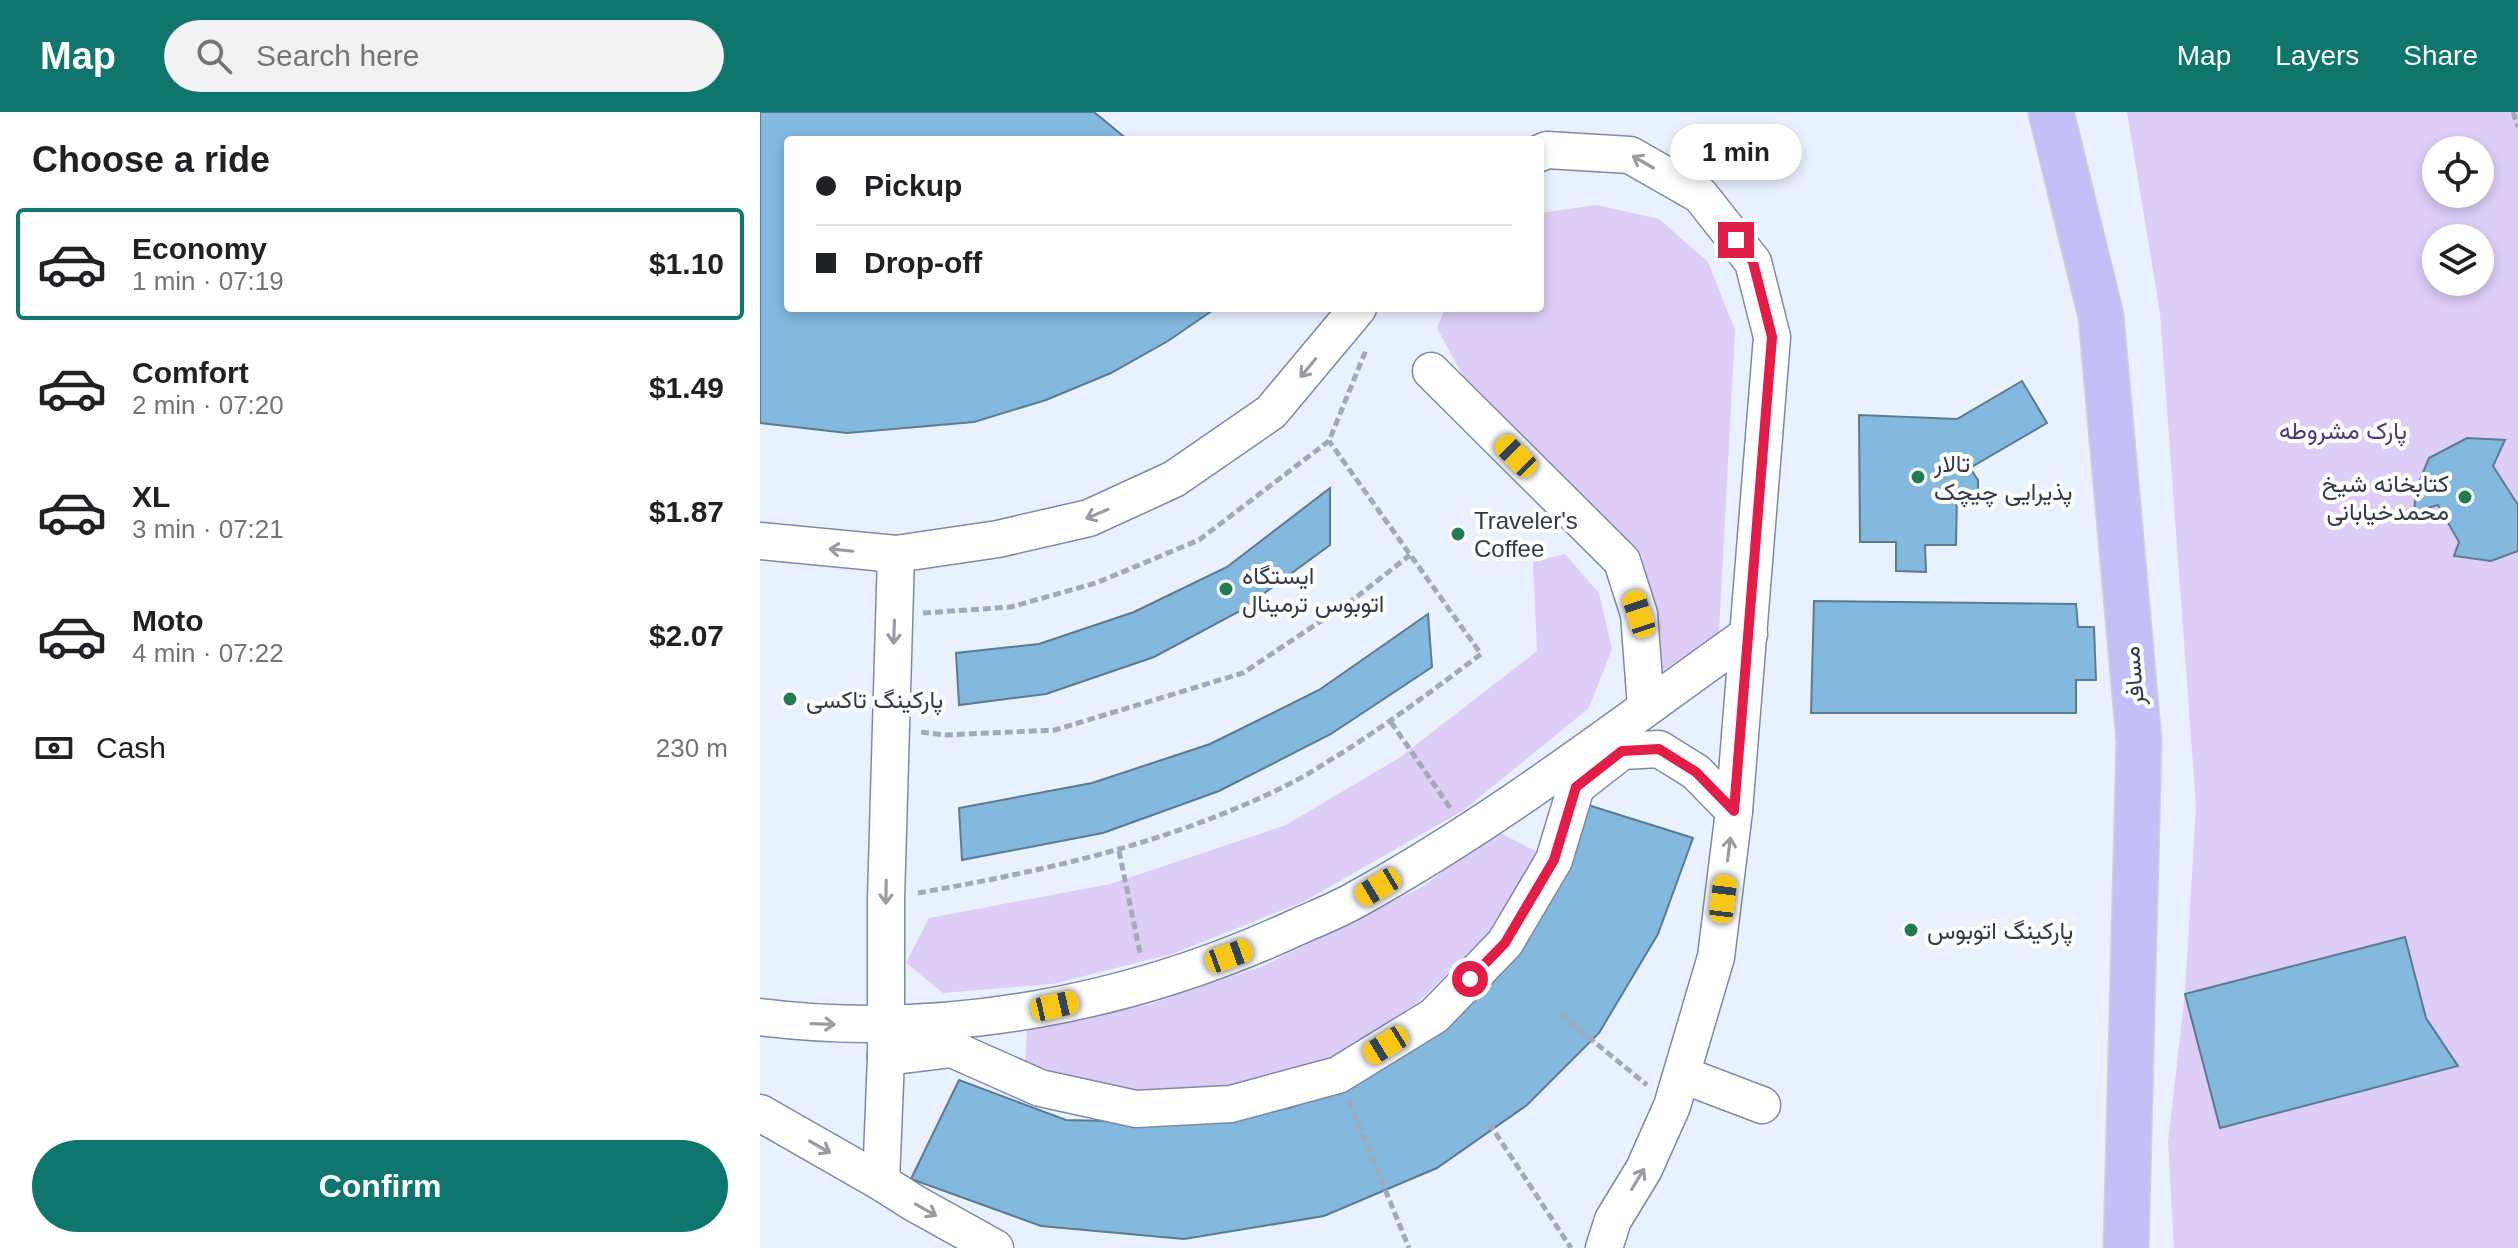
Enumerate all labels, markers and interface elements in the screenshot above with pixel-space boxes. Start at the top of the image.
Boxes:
search box [164,20,724,92]
icon: search [192,34,236,78]
text: Map [40,35,116,77]
text: Search here [256,39,419,72]
text: Map [2177,40,2231,71]
text: Layers [2275,40,2359,71]
text: Share [2403,40,2478,71]
callout: 1 min [1670,124,1802,180]
map controls [2422,136,2494,296]
button: locate [2422,136,2494,208]
text: 1 min [1702,137,1770,167]
text: Choose a ride [32,139,270,180]
one-way arrow [1632,154,1655,170]
text: Pickup [864,169,962,202]
route end [1718,222,1754,258]
button: layers [2422,224,2494,296]
icon: car [36,228,108,300]
text: Economy [132,232,267,265]
text: Drop-off [864,246,982,279]
text: $1.10 [649,247,724,280]
text: 1 min · 07:19 [132,266,284,296]
icon: car [36,352,108,424]
text: Comfort [132,356,249,389]
one-way arrow [1299,357,1317,378]
text: $1.49 [649,371,724,404]
text: 2 min · 07:20 [132,390,284,420]
park label: پارک مشروطه [2279,417,2407,447]
car [1491,431,1541,481]
place label: تالار پذیرایی چیچک [1933,450,2072,508]
marker: تالار پذیرایی چیچک [1909,468,1927,486]
place label: کتابخانه شیخ محمدخیابانی [2322,470,2449,526]
icon: car [36,476,108,548]
text: XL [132,480,170,513]
marker: کتابخانه شیخ محمدخیابانی [2456,488,2474,506]
text: $1.87 [649,495,724,528]
place label: Traveler's Coffee [1474,507,1578,562]
one-way arrow [1085,508,1110,523]
text: 3 min · 07:21 [132,514,284,544]
marker: Traveler's Coffee [1449,525,1467,543]
one-way arrow [828,542,855,557]
place label: ایستگاه اتوبوس ترمینال [1242,562,1384,619]
marker: ایستگاه اتوبوس ترمینال [1217,580,1235,598]
car [1620,587,1658,641]
icon: car [36,600,108,672]
text: Moto [132,604,204,637]
one-way arrow [886,618,901,645]
text: $2.07 [649,619,724,652]
text: 4 min · 07:22 [132,638,284,668]
street label: مسافر [2117,645,2151,708]
place label: پارکینگ تاکسی [806,686,943,716]
marker: پارکینگ تاکسی [781,690,799,708]
icon: cash [32,726,76,770]
text: Cash [96,731,166,764]
text: 230 m [656,733,728,763]
one-way arrow [1722,837,1737,863]
car [1351,864,1405,910]
car [1708,874,1738,924]
one-way arrow [878,878,894,905]
place label: پارکینگ اتوبوس [1927,917,2073,947]
marker: پارکینگ اتوبوس [1902,921,1920,939]
car [1202,937,1256,975]
route start [1452,961,1488,997]
car [1029,989,1081,1023]
one-way arrow [809,1017,836,1032]
car [1359,1022,1413,1068]
button: Confirm [32,1140,728,1232]
one-way arrow [808,1140,832,1155]
one-way arrow [1630,1168,1646,1191]
one-way arrow [914,1203,938,1219]

